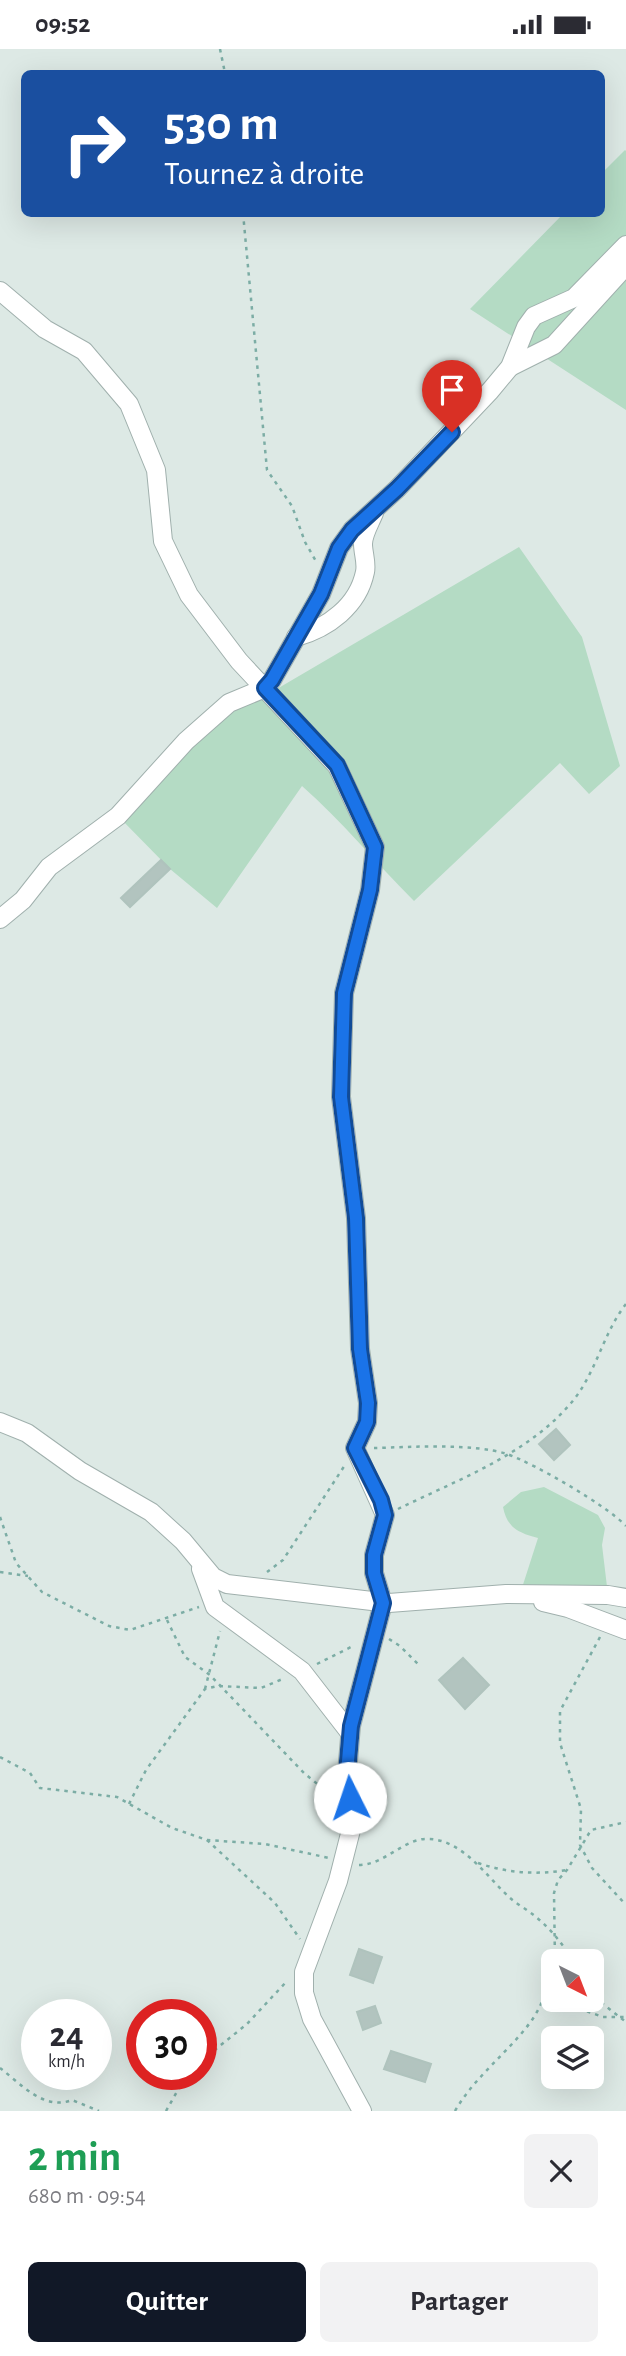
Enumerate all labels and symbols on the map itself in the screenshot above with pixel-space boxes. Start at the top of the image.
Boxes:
pin [422,360,482,432]
position arrow [313,1761,387,1835]
north arrow [541,1949,604,2013]
speed limit sign: 30 [126,1999,217,2090]

